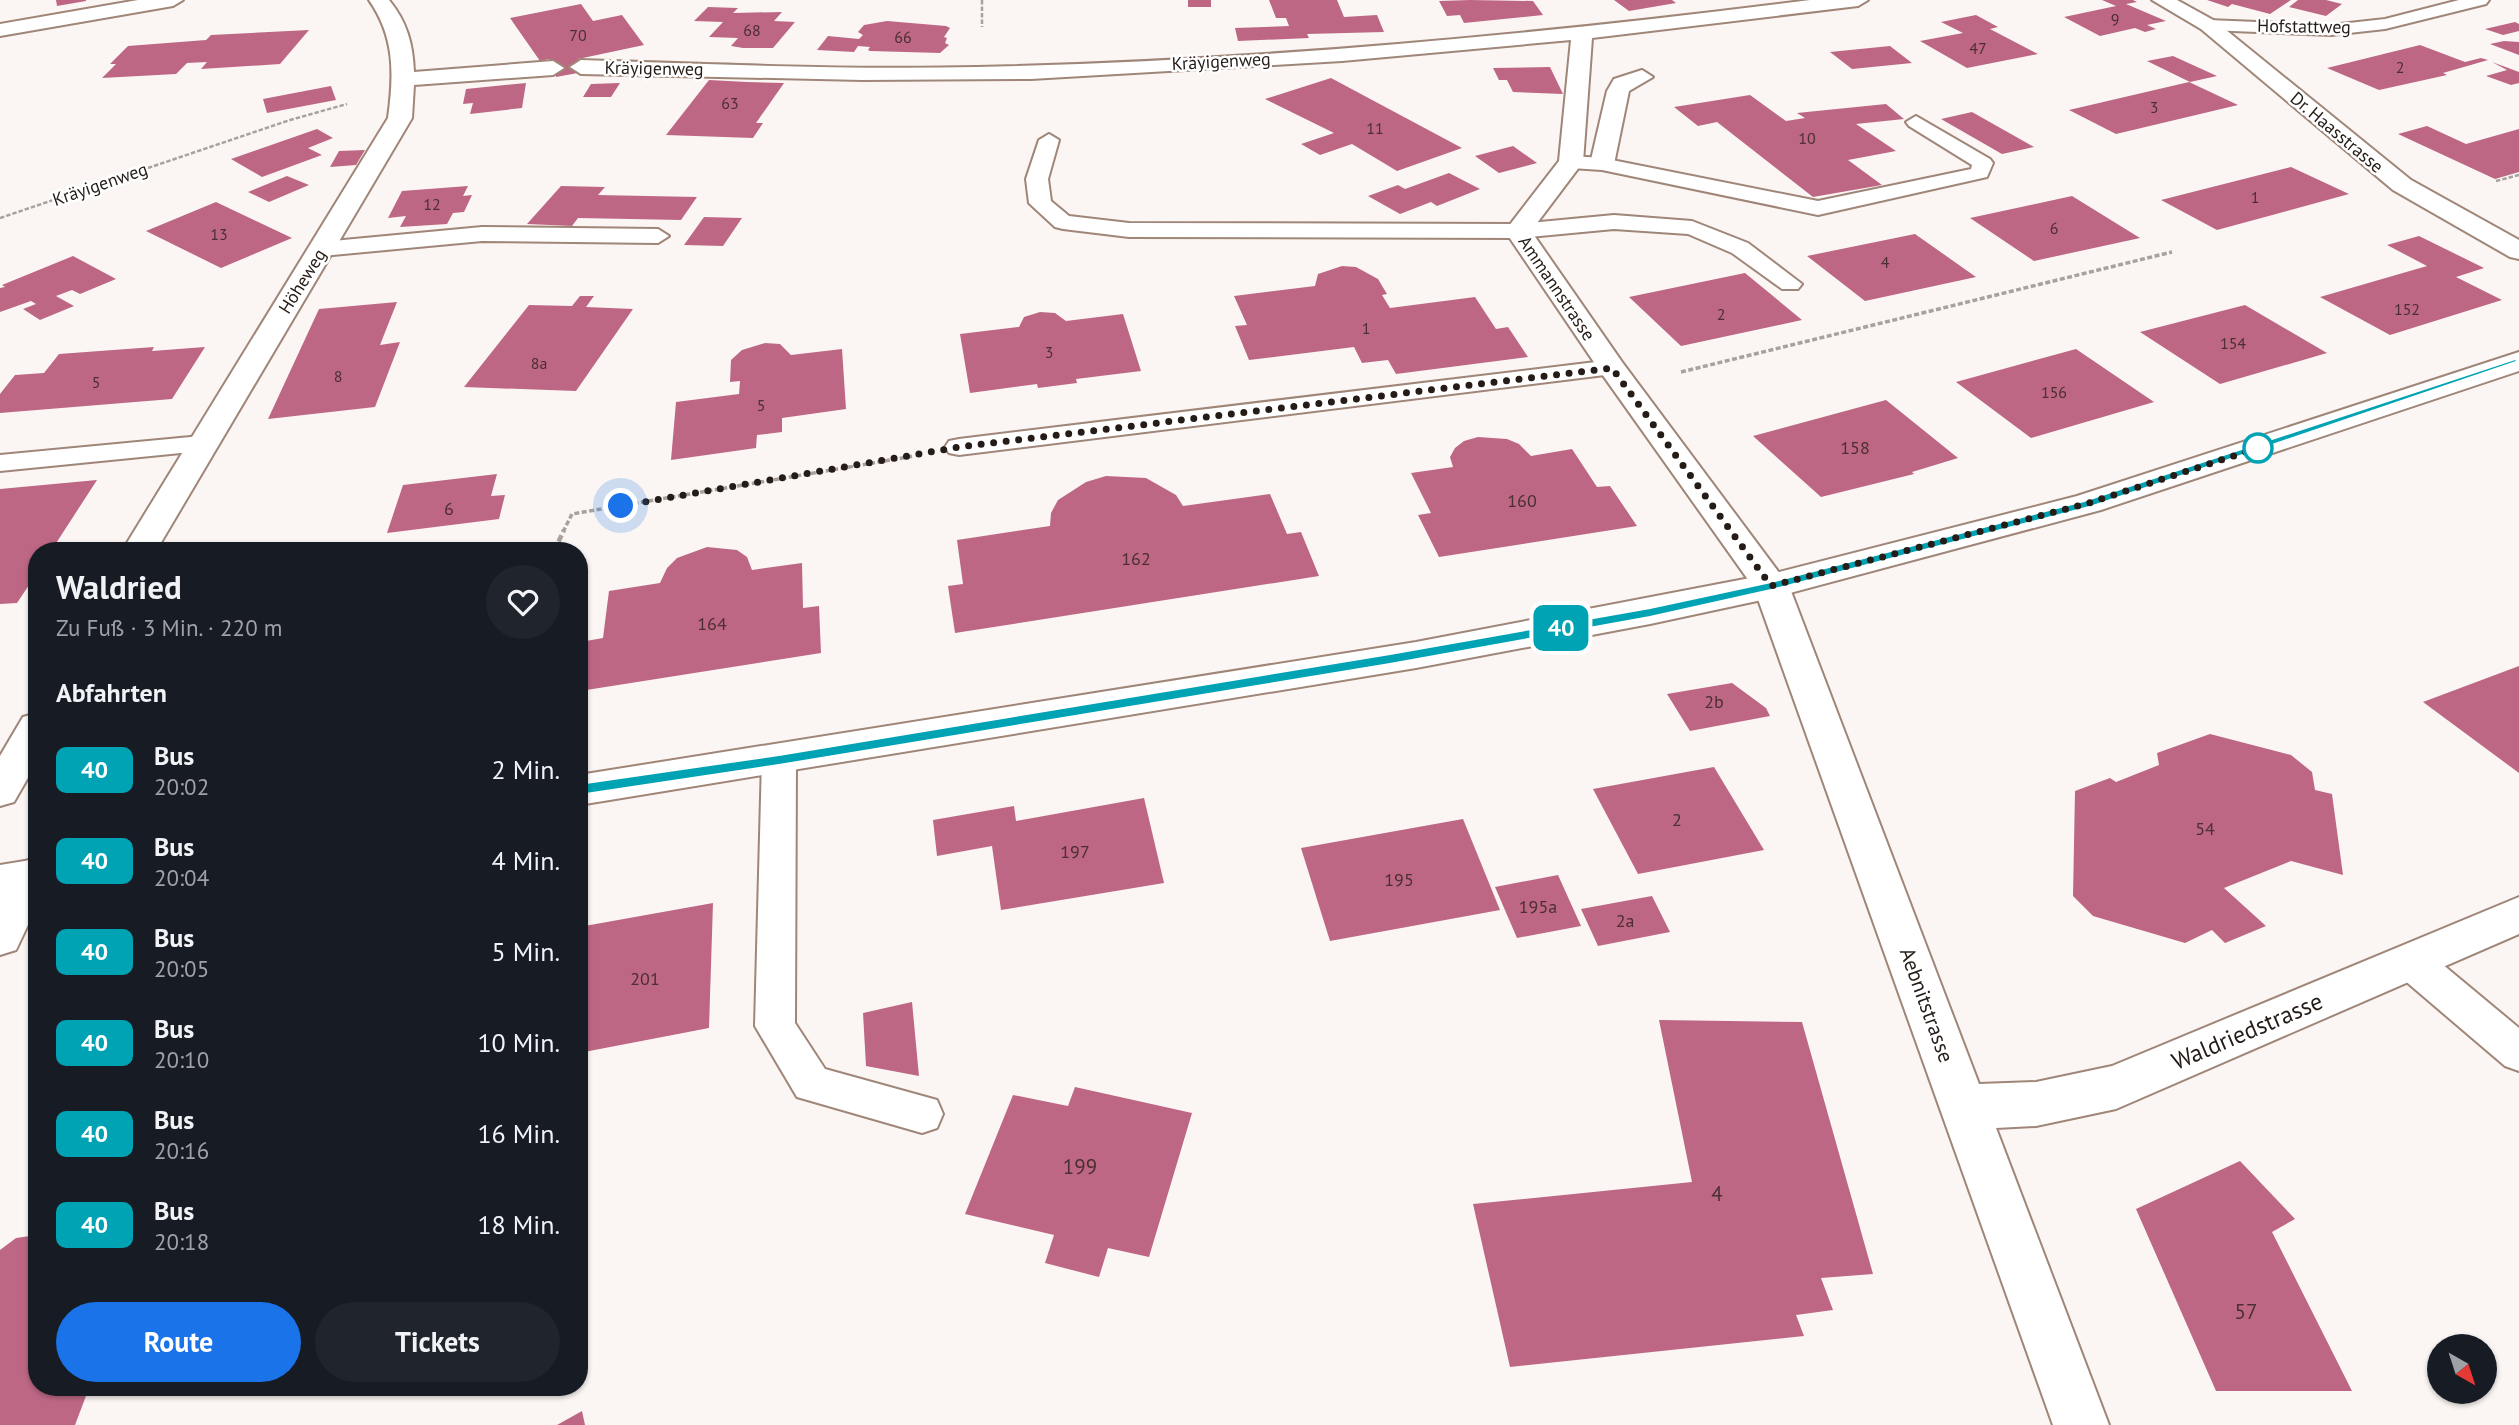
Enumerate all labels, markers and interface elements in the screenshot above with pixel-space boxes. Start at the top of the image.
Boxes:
house number: 9 [2111,9,2119,29]
street label: Hofstattweg [2257,14,2351,38]
house number: 68 [743,20,761,40]
house number: 70 [569,25,587,45]
house number: 66 [894,27,912,47]
house number: 47 [1969,38,1987,58]
street label: Kräyigenweg [1171,47,1271,75]
street label: Kräyigenweg [604,56,704,80]
house number: 2 [2396,57,2404,77]
street label: Dr. Haasstrasse [2286,86,2388,178]
house number: 63 [721,93,739,113]
house number: 3 [2150,97,2158,117]
house number: 11 [1366,118,1384,138]
house number: 10 [1798,128,1816,148]
street label: Kräyigenweg [49,157,151,211]
house number: 1 [2251,187,2259,207]
house number: 12 [423,194,441,214]
house number: 6 [2050,218,2058,238]
house number: 13 [210,224,228,244]
street label: Ammannstrasse [1514,231,1600,345]
street label: Höheweg [273,244,331,318]
house number: 4 [1881,252,1890,272]
house number: 152 [2394,299,2420,319]
house number: 2 [1717,304,1725,324]
house number: 1 [1362,318,1370,338]
house number: 154 [2220,333,2246,353]
house number: 3 [1045,342,1053,362]
house number: 8a [531,353,547,373]
house number: 8 [334,366,342,386]
house number: 5 [92,372,100,392]
house number: 156 [2041,382,2067,402]
house number: 5 [757,395,765,415]
unlabelled marker [2243,433,2273,463]
house number: 158 [1840,436,1870,459]
your location [603,488,638,523]
house number: 160 [1507,489,1537,512]
house number: 6 [444,497,454,520]
house number: 162 [1121,547,1151,570]
text: Waldried [56,565,182,608]
button: heart [486,565,560,639]
line badge: 40 [1530,605,1592,651]
house number: 164 [697,612,727,635]
text: 40 [1547,612,1575,643]
text: Zu Fuß · 3 Min. · 220 m [56,613,282,642]
text: Abfahrten [56,676,167,709]
house number: 2b [1704,690,1724,713]
text: Bus [154,739,194,772]
text: 2 Min. [492,753,560,786]
text: 40 [81,754,108,785]
text: 20:02 [154,772,209,801]
house number: 2 [1672,808,1682,831]
house number: 54 [2195,817,2215,840]
text: Bus [154,830,194,863]
house number: 197 [1060,840,1090,863]
text: 4 Min. [492,844,560,877]
text: 40 [81,845,108,876]
text: 20:04 [154,863,209,892]
house number: 195 [1384,868,1414,891]
house number: 195a [1519,895,1557,918]
house number: 2a [1616,909,1634,932]
text: Bus [154,921,194,954]
text: 5 Min. [492,935,560,968]
text: 40 [81,936,108,967]
street label: Aebnitstrasse [1894,944,1960,1066]
text: 20:05 [154,954,209,983]
house number: 201 [630,967,660,990]
street label: Waldriedstrasse [2167,985,2327,1077]
text: Bus [154,1012,194,1045]
text: 10 Min. [477,1026,560,1059]
text: 40 [81,1027,108,1058]
text: 20:10 [154,1045,209,1074]
text: Bus [154,1103,194,1136]
text: 16 Min. [477,1117,560,1150]
text: 40 [81,1118,108,1149]
text: 20:16 [154,1136,209,1165]
house number: 199 [1063,1153,1097,1180]
house number: 4 [1711,1180,1723,1207]
text: Bus [154,1194,194,1227]
text: 18 Min. [477,1208,560,1241]
text: 40 [81,1209,108,1240]
text: 20:18 [154,1227,209,1256]
house number: 57 [2235,1298,2257,1325]
button: Route [56,1302,301,1382]
button: Tickets [315,1302,560,1382]
north arrow [2427,1334,2497,1404]
map controls [2427,1334,2497,1404]

